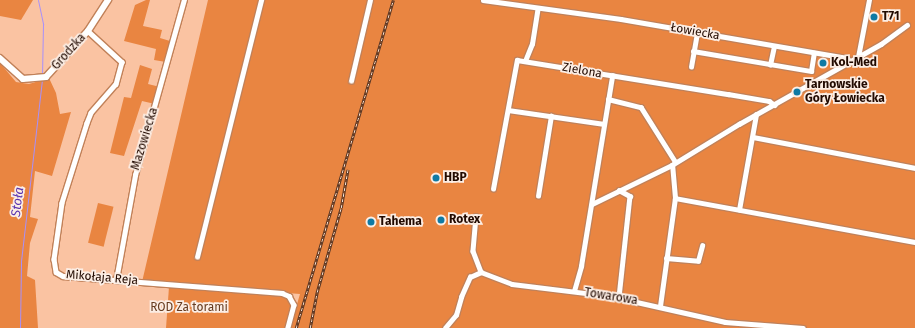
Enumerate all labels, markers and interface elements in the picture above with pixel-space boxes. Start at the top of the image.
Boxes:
place label: T71 [882,10,900,24]
marker: T71 [869,12,879,22]
street label: Łowiecka [669,21,721,43]
street label: Grodzka [49,31,89,73]
place label: Kol-Med [831,56,877,70]
marker: Kol-Med [818,58,828,68]
street label: Zielona [561,60,603,82]
place label: Tarnowskie Góry Łowiecka [805,78,885,106]
marker: Tarnowskie Góry Łowiecka [792,87,802,97]
street label: Mazowiecka [129,106,161,172]
place label: HBP [444,171,467,185]
marker: HBP [431,173,441,183]
water label: Stoła [8,186,28,218]
place label: Rotex [449,213,480,227]
place label: Tahema [379,215,422,229]
marker: Rotex [436,215,446,225]
marker: Tahema [366,217,376,227]
street label: Mikołaja Reja [65,268,139,288]
street label: Towarowa [583,286,639,308]
park label: ROD Za torami [150,301,228,315]

